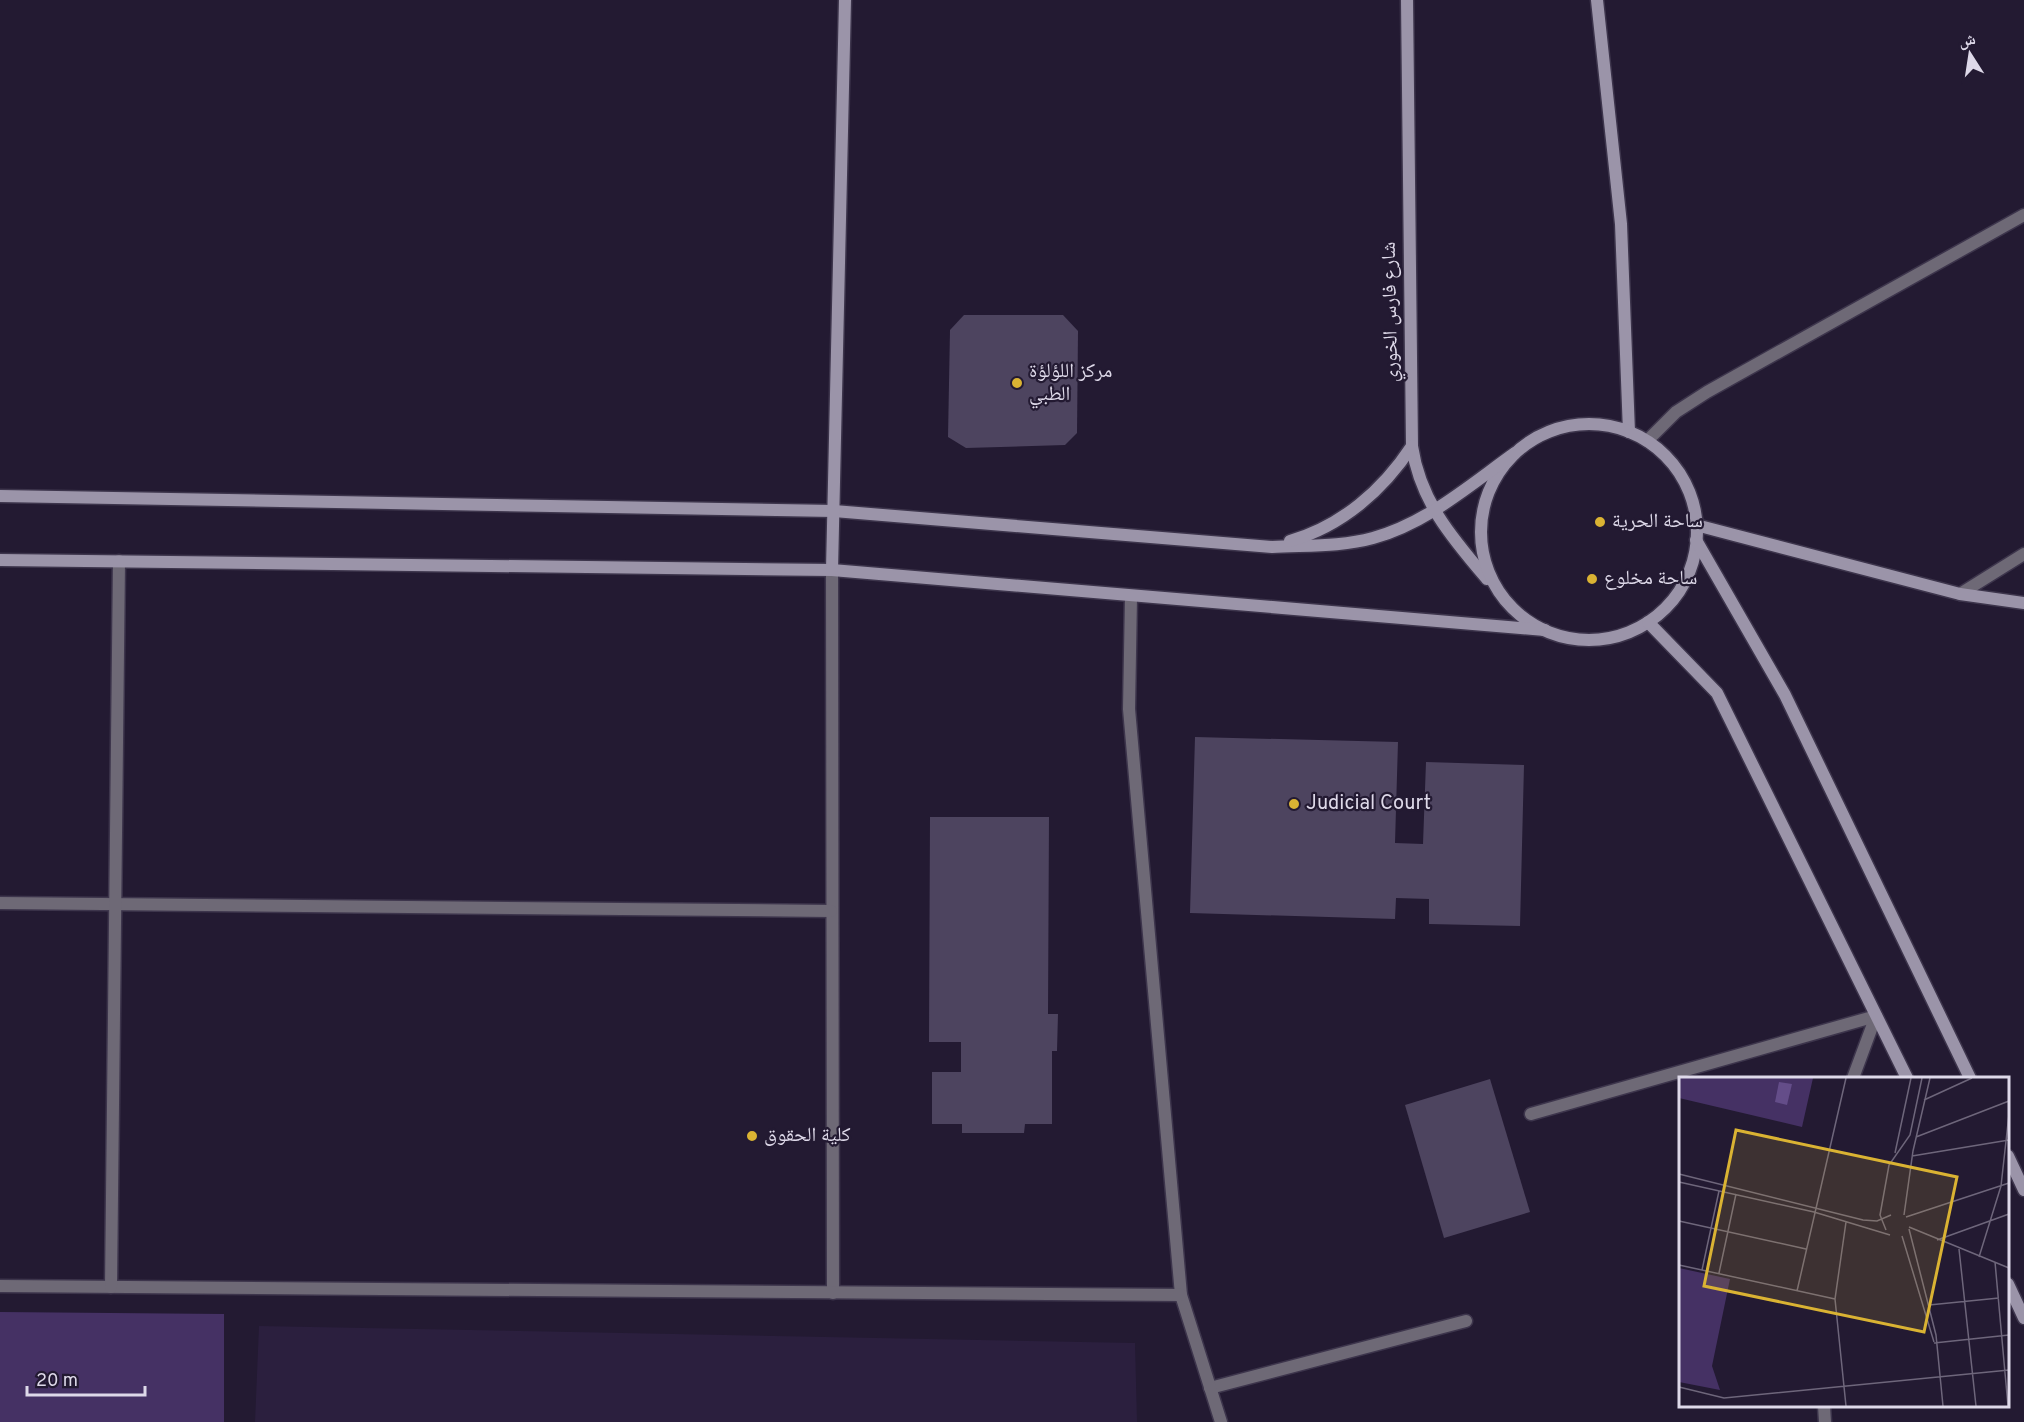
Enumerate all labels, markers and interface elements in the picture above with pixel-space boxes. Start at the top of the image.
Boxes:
north arrow [1940,24,2000,84]
text: ش [1957,30,1978,53]
street label: شارع فارس الخوري [1377,241,1406,383]
place label: مركز اللؤلؤة الطبي [1029,359,1112,409]
marker: مركز اللؤلؤة الطبي [1010,376,1024,390]
place label: ساحة الحرية [1612,509,1703,535]
marker: ساحة الحرية [1593,515,1607,529]
place label: ساحة مخلوع [1604,566,1697,592]
marker: ساحة مخلوع [1585,572,1599,586]
place label: Judicial Court [1306,791,1431,817]
marker: Judicial Court [1287,797,1301,811]
inset map [1679,1077,2009,1407]
place label: كلية الحقوق [764,1123,851,1149]
marker: كلية الحقوق [745,1129,759,1143]
scale bar [27,1359,146,1397]
text: 20 m [36,1370,78,1393]

